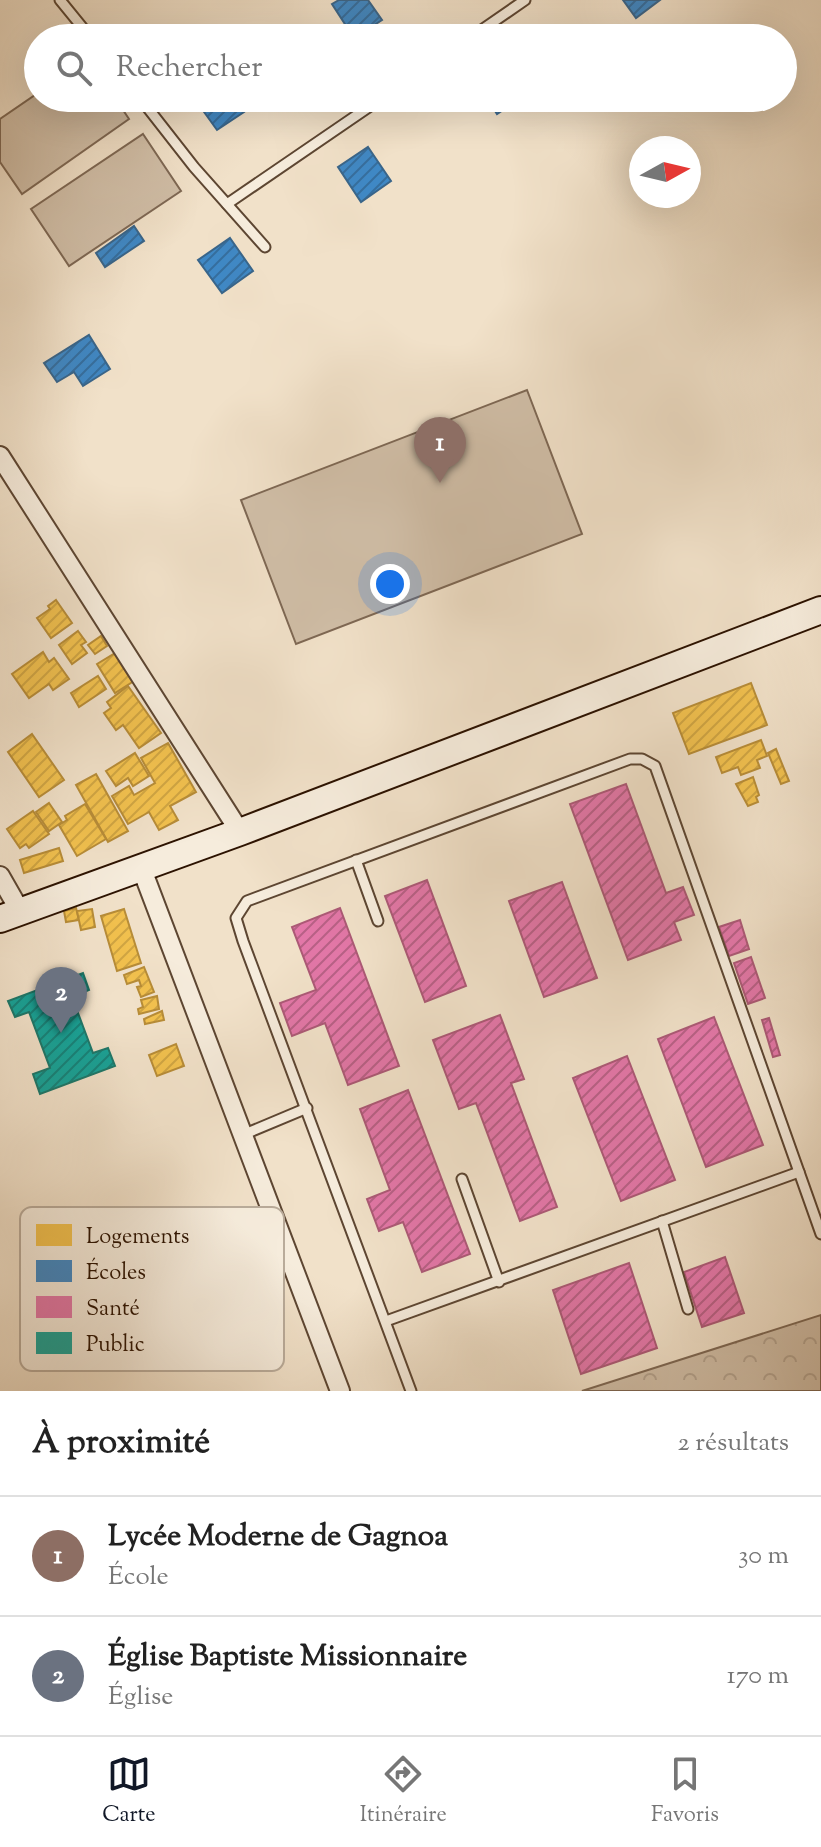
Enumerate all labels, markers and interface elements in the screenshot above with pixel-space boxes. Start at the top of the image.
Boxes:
search box [24,24,797,112]
icon: search [52,46,96,90]
text: Rechercher [116,47,263,90]
north arrow [629,136,701,208]
pin: 1 [414,417,466,483]
your location [370,564,410,604]
pin: 2 [35,967,87,1033]
legend [20,1207,284,1371]
text: Logements [86,1222,189,1254]
text: Écoles [86,1257,146,1290]
text: Santé [86,1294,140,1326]
text: Public [86,1330,145,1362]
text: À proximité [32,1419,210,1468]
text: 2 résultats [678,1425,789,1462]
text: Lycée Moderne de Gagnoa [108,1516,448,1559]
text: 1 [54,1538,62,1575]
text: 30 m [738,1538,789,1575]
text: École [108,1559,169,1596]
text: Église Baptiste Missionnaire [108,1636,467,1679]
text: 2 [52,1658,64,1695]
text: 170 m [727,1658,789,1695]
text: Église [108,1679,173,1716]
tab: Carte [102,1752,155,1832]
tab: Itinéraire [360,1752,447,1832]
tab: Favoris [651,1752,719,1832]

